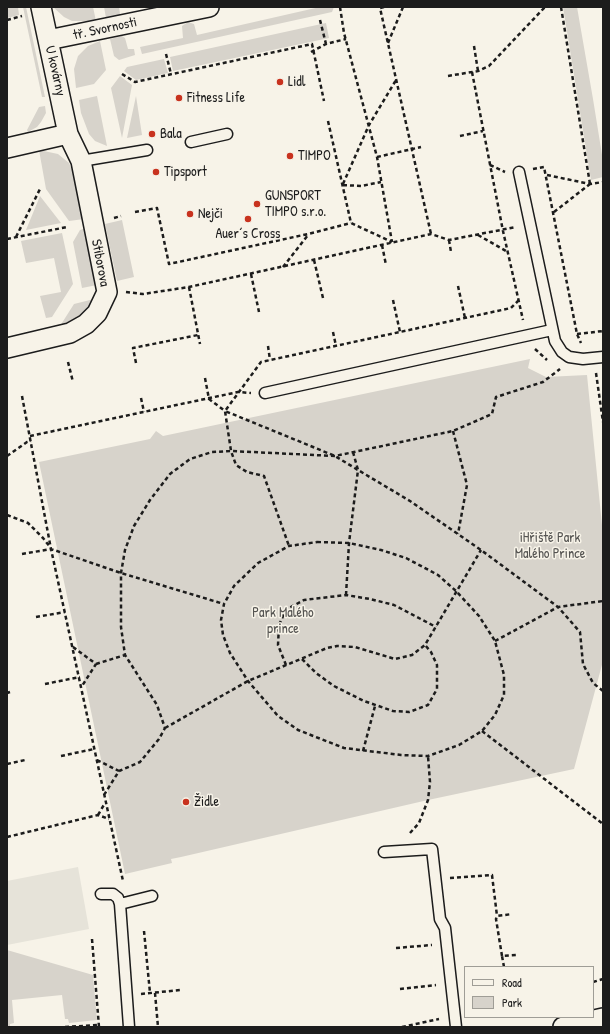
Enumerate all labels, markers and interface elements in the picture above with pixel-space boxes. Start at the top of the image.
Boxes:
street label: tř. Svornosti [72,14,138,44]
street label: U kovárny [41,44,69,98]
place label: Lidl [288,74,306,90]
marker: Lidl [275,77,285,87]
place label: Fitness Life [187,90,245,106]
marker: Fitness Life [174,93,184,103]
place label: Bala [160,126,182,142]
marker: Bala [147,129,157,139]
place label: TIMPO [298,148,331,164]
marker: TIMPO [285,151,295,161]
place label: Tipsport [164,164,207,180]
marker: Tipsport [151,167,161,177]
place label: GUNSPORT TIMPO s.r.o. [265,188,326,220]
marker: GUNSPORT TIMPO s.r.o. [252,199,262,209]
place label: Nejči [198,206,223,222]
marker: Nejči [185,209,195,219]
marker: Auer´s Cross [243,214,253,224]
place label: Auer´s Cross [216,226,280,242]
street label: Stiborova [87,238,113,288]
park label: iHřiště Park Malého Prince [515,530,585,562]
park label: Park Malého prince [252,605,314,638]
place label: Židle [194,794,219,810]
marker: Židle [181,797,191,807]
legend [464,966,594,1018]
text: Road [502,974,522,991]
text: Park [502,994,522,1011]

